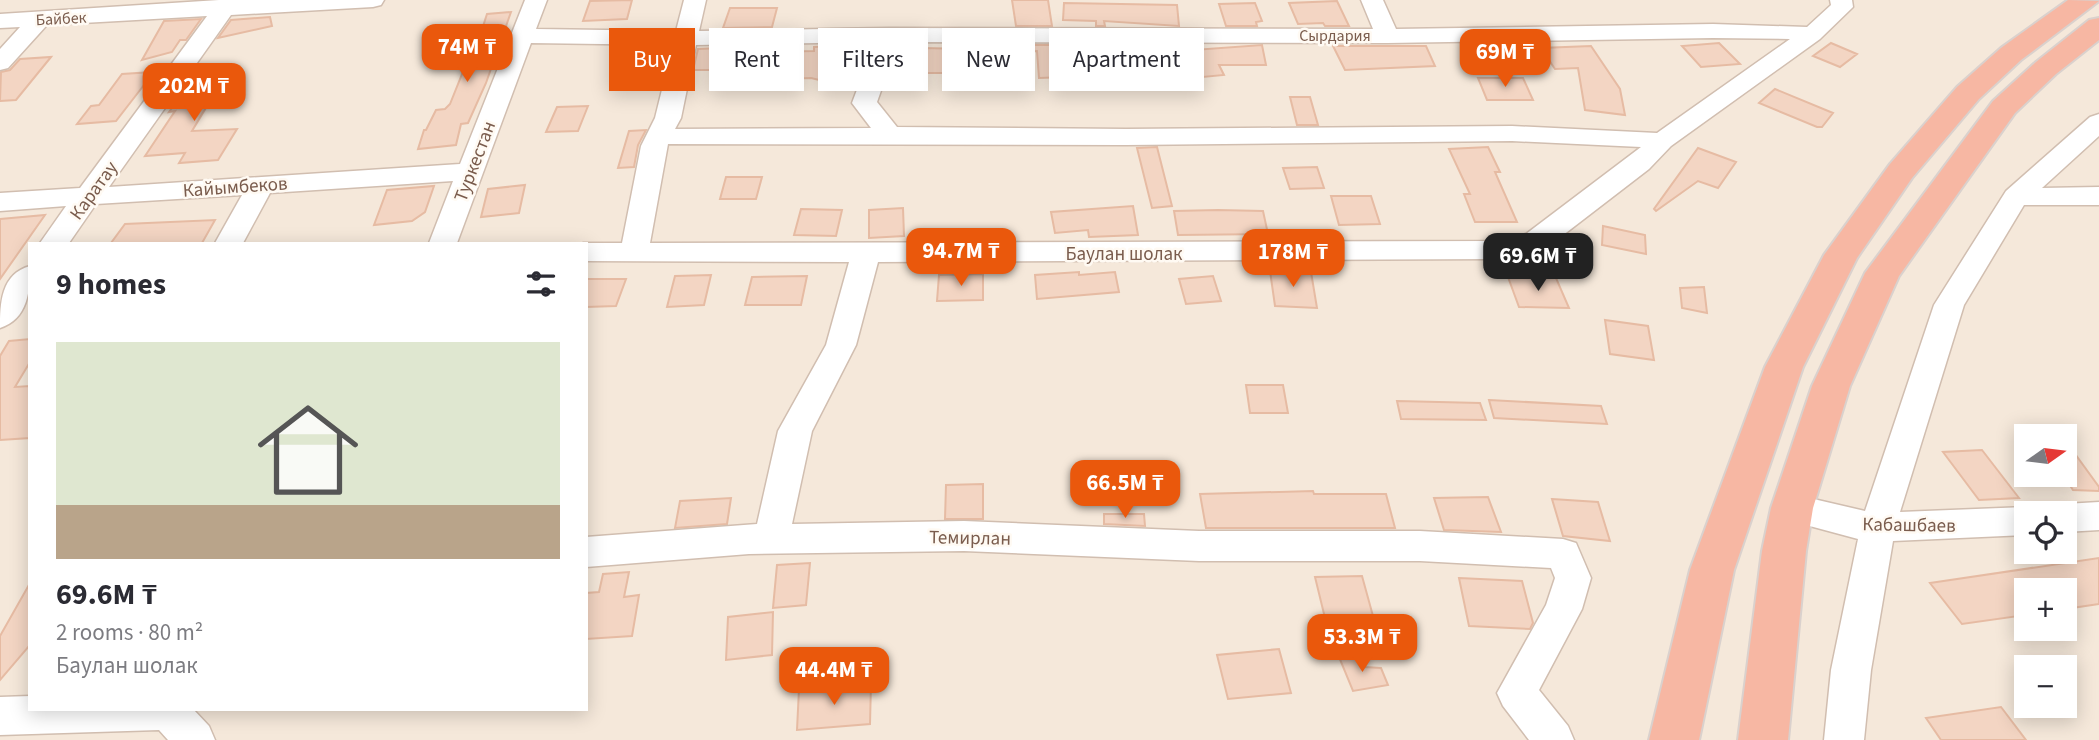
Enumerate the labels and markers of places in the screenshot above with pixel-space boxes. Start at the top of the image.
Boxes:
pin: 74M ₸ [418,24,516,84]
pin: 69M ₸ [1456,29,1554,89]
pin: 202M ₸ [137,64,251,123]
pin: 94.7M ₸ [896,229,1026,288]
pin: 178M ₸ [1236,230,1350,289]
pin: 69.6M ₸ [1473,233,1603,293]
pin: 66.5M ₸ [1060,461,1190,520]
pin: 53.3M ₸ [1297,614,1427,674]
pin: 44.4M ₸ [769,648,899,707]

